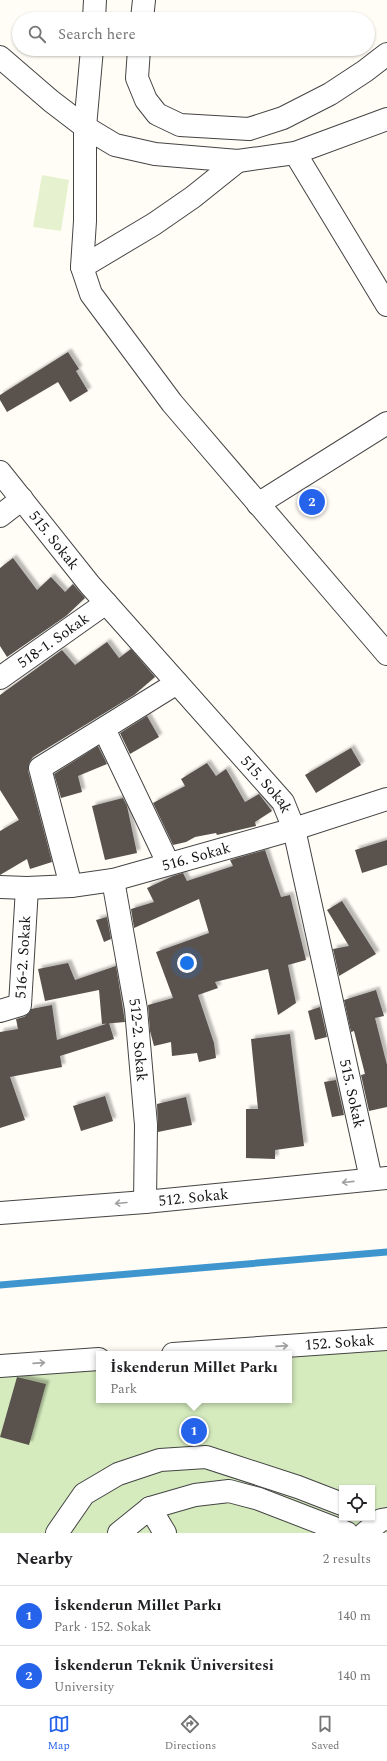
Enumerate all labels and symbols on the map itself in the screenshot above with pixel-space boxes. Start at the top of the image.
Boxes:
pin: 2 [299,487,325,517]
street label: 515. Sokak [23,505,85,575]
street label: 518-1. Sokak [12,607,94,674]
street label: 515. Sokak [235,750,298,817]
street label: 516. Sokak [159,836,233,877]
street label: 516-2. Sokak [9,915,37,999]
your location [177,953,197,973]
street label: 512-2. Sokak [123,996,154,1082]
street label: 515. Sokak [333,1057,371,1130]
one-way arrow [342,1178,355,1185]
street label: 512. Sokak [157,1182,229,1212]
one-way arrow [115,1200,128,1207]
street label: 152. Sokak [304,1328,375,1356]
one-way arrow [275,1343,288,1350]
one-way arrow [32,1360,45,1367]
pin: 1 [181,1416,207,1446]

